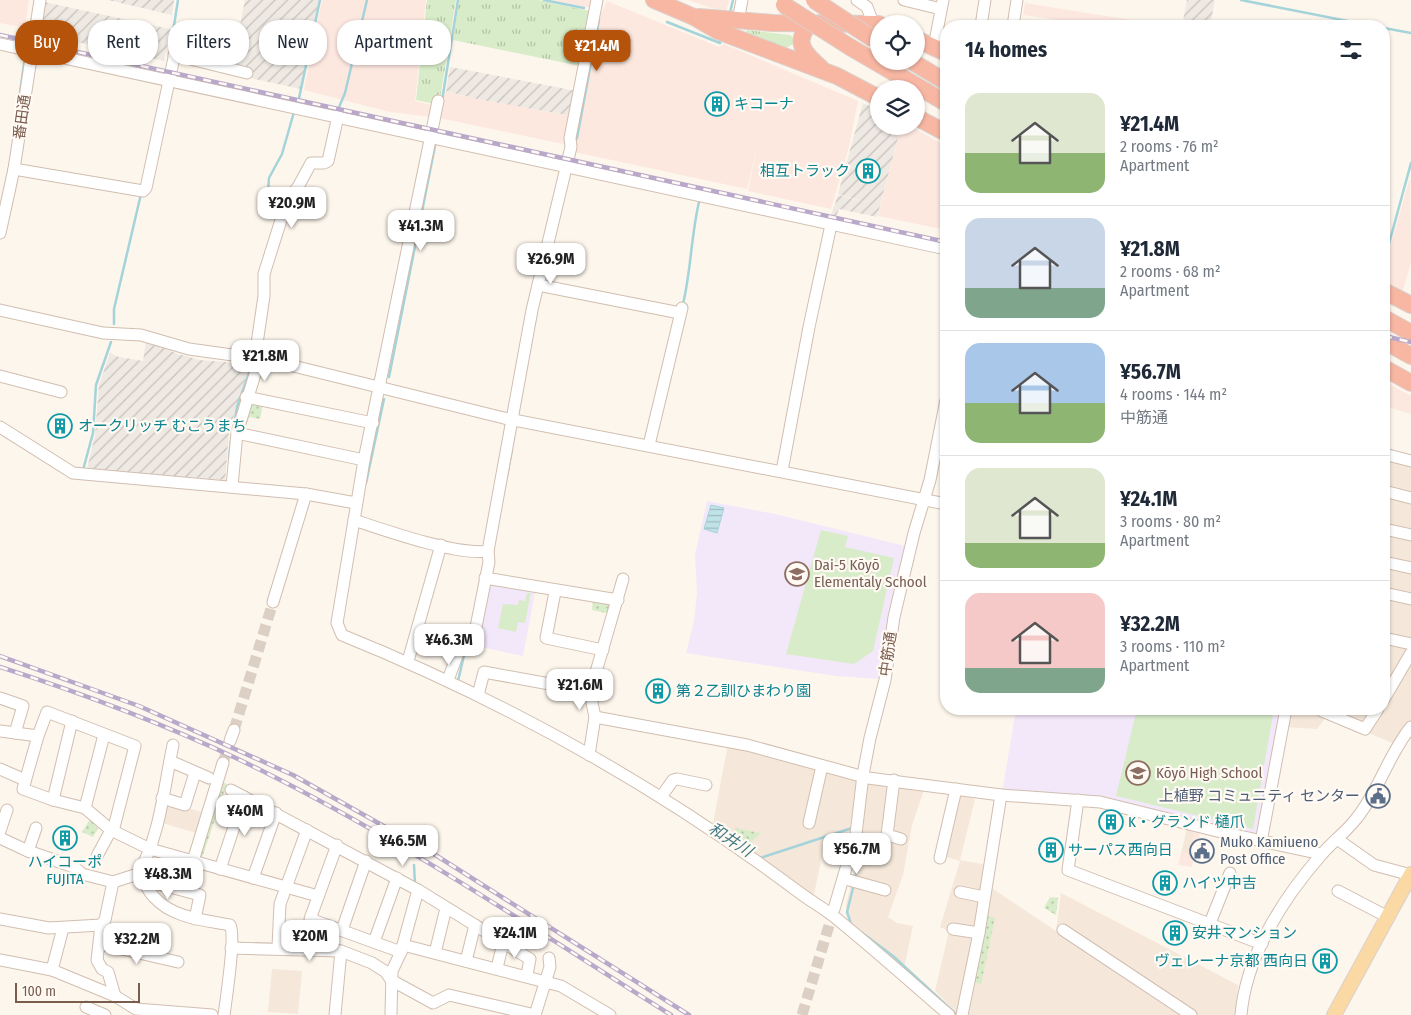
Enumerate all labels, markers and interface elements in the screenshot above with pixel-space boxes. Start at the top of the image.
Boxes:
map controls [870,15,925,135]
button: locate [870,15,925,70]
chip: Buy [15,20,78,65]
chip: Rent [88,20,158,65]
chip: Filters [168,20,249,65]
chip: New [259,20,327,65]
chip: Apartment [337,20,451,65]
pin: ¥21.4M [556,30,638,72]
text: ¥21.4M [575,36,620,55]
icon: filters [1337,36,1365,64]
text: 14 homes [965,37,1047,63]
button: layers [870,80,925,135]
building icon: キコーナ [704,91,730,117]
street label: 番田通 [10,93,34,141]
place label: キコーナ [734,95,794,113]
text: ¥21.4M [1120,111,1179,137]
icon: home [1005,113,1065,173]
text: 2 rooms · 76 m² [1120,137,1219,156]
text: Apartment [1120,156,1189,175]
building icon: 相互トラック [855,158,881,184]
place label: 相互トラック [760,162,850,180]
pin: ¥20.9M [251,186,333,229]
text: ¥20.9M [268,193,316,212]
pin: ¥41.3M [380,210,462,252]
text: ¥41.3M [399,216,443,235]
text: ¥21.8M [1120,236,1180,262]
icon: home [1005,238,1065,298]
pin: ¥26.9M [510,242,592,285]
text: ¥26.9M [528,249,574,268]
text: 2 rooms · 68 m² [1120,262,1221,281]
text: Apartment [1120,281,1189,300]
pin: ¥21.8M [224,340,306,382]
text: ¥21.8M [242,346,288,365]
text: ¥56.7M [1120,359,1181,385]
icon: home [1005,363,1065,423]
text: 4 rooms · 144 m² [1120,385,1227,404]
text: 中筋通 [1120,408,1168,427]
building icon: オークリッチ むこうまち [47,413,73,439]
place label: オークリッチ むこうまち [78,417,247,435]
text: ¥24.1M [1120,486,1177,512]
icon: home [1005,488,1065,548]
text: 3 rooms · 80 m² [1120,512,1221,531]
text: Apartment [1120,531,1189,550]
place label: Dai-5 Kōyō Elementaly School [814,556,927,591]
school or university icon: Dai-5 Kōyō Elementaly School [784,561,810,587]
text: ¥32.2M [1120,611,1180,637]
icon: home [1005,613,1065,673]
pin: ¥46.3M [408,624,490,666]
text: ¥46.3M [425,630,473,649]
street label: 中筋通 [876,630,900,678]
text: 3 rooms · 110 m² [1120,637,1225,656]
text: Apartment [1120,656,1189,675]
pin: ¥21.6M [539,668,621,711]
text: ¥21.6M [557,675,603,694]
building icon: 第２乙訓ひまわり園 [645,678,671,704]
place label: 第２乙訓ひまわり園 [676,682,811,700]
school or university icon: Kōyō High School [1125,760,1151,786]
place label: Kōyō High School [1156,764,1262,782]
public building icon: 上植野 コミュニティ センター [1365,783,1391,809]
place label: 上植野 コミュニティ センター [1159,787,1360,805]
pin: ¥40M [215,794,275,837]
text: ¥40M [227,801,263,820]
building icon: K・グランド 樋爪 [1098,809,1124,835]
place label: K・グランド 樋爪 [1128,813,1244,831]
water label: 和井川 [705,818,758,862]
pin: ¥46.5M [362,824,444,867]
building icon: ハイコーポ FUJITA [52,825,78,851]
text: ¥46.5M [379,831,427,850]
pin: ¥56.7M [816,832,898,875]
place label: Muko Kamiueno Post Office [1220,833,1318,868]
building icon: サーパス西向日 [1038,837,1064,863]
public building icon: Muko Kamiueno Post Office [1189,838,1215,864]
text: ¥56.7M [834,839,880,858]
place label: サーパス西向日 [1068,841,1173,859]
place label: ハイコーポ FUJITA [28,853,102,888]
pin: ¥48.3M [127,858,209,900]
text: ¥48.3M [144,864,192,883]
building icon: ハイツ中吉 [1152,870,1178,896]
place label: ハイツ中吉 [1182,874,1257,892]
pin: ¥24.1M [474,916,556,959]
pin: ¥20M [280,920,340,962]
building icon: 安井マンション [1162,920,1188,946]
pin: ¥32.2M [96,922,178,965]
text: ¥24.1M [493,923,537,942]
place label: 安井マンション [1192,924,1297,942]
text: ¥20M [292,926,328,945]
text: ¥32.2M [114,929,160,948]
building icon: ヴェレーナ京都 西向日 [1312,948,1338,974]
place label: ヴェレーナ京都 西向日 [1154,952,1308,970]
scale bar [15,980,140,1003]
text: 100 m [22,983,56,1000]

